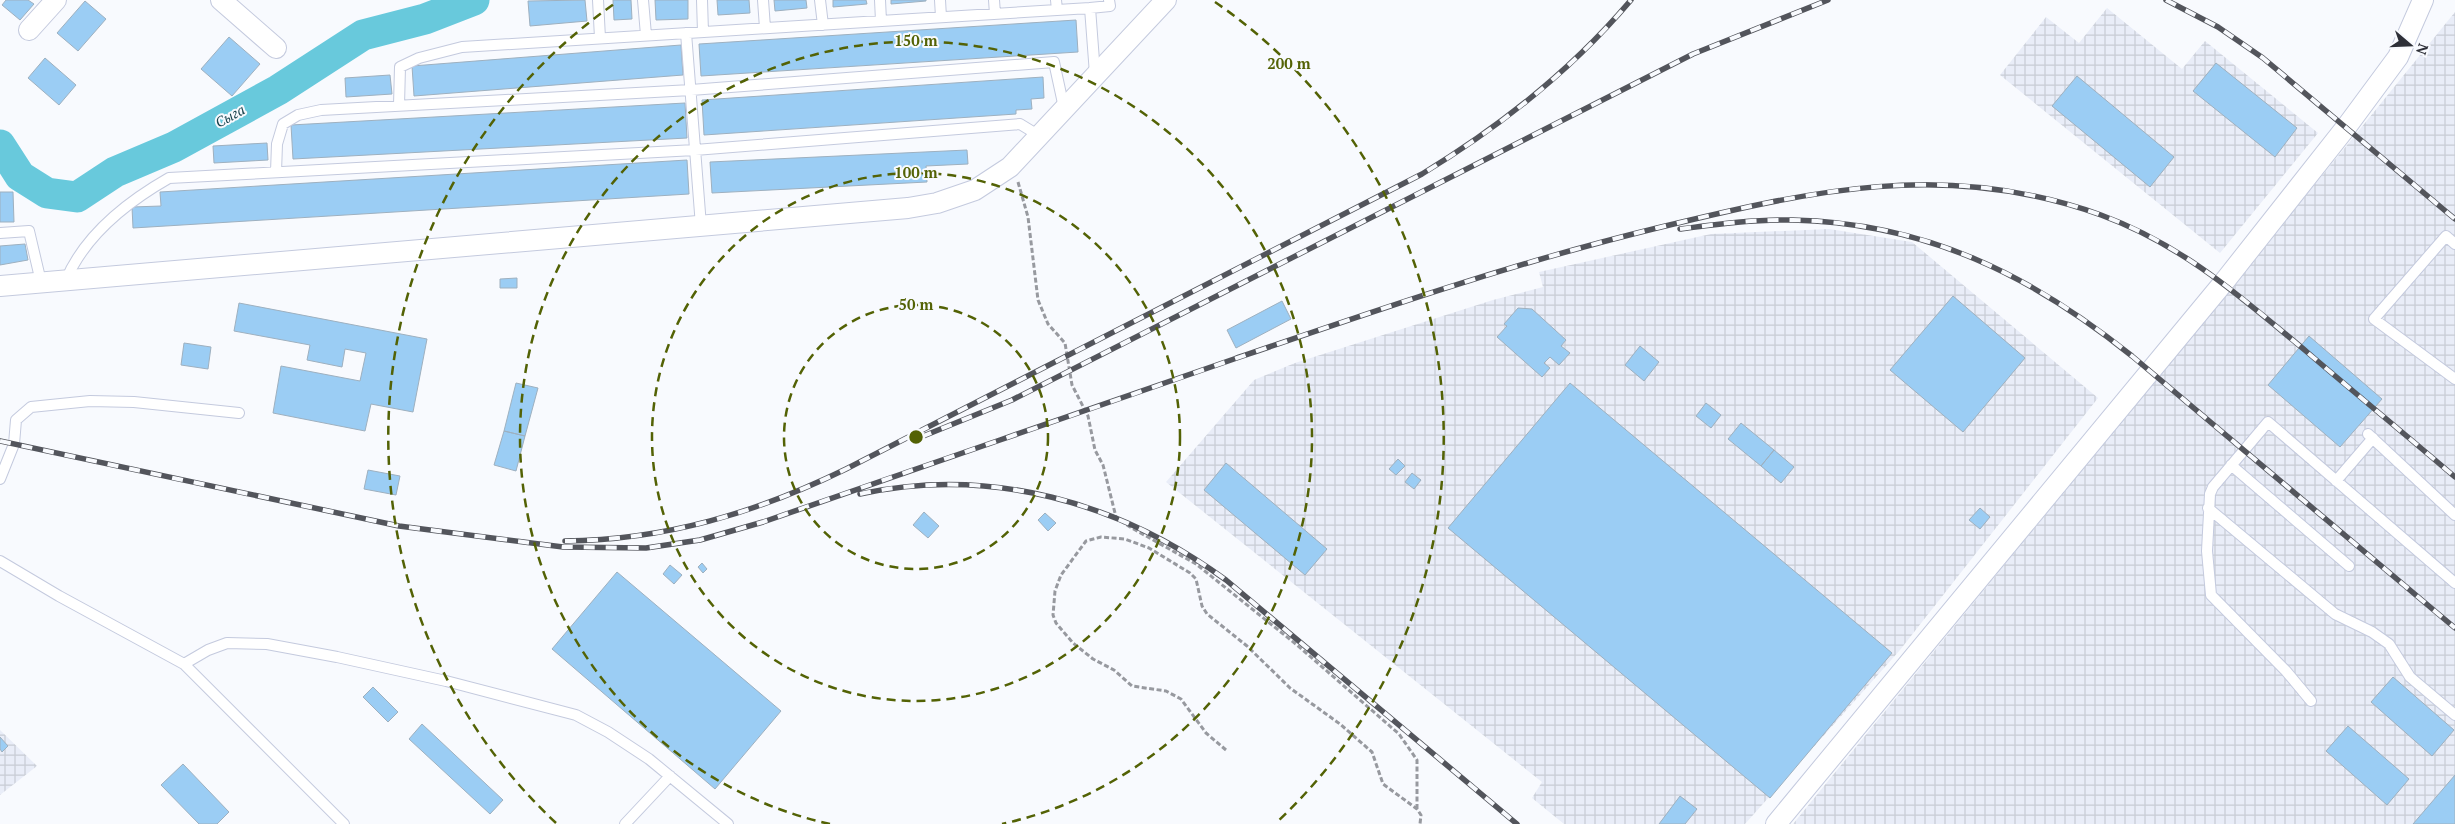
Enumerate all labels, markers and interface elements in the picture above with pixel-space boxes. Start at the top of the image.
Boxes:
north arrow [2385,20,2435,70]
text: 150 m [894,30,938,50]
text: N [2412,41,2433,58]
text: 200 m [1267,53,1311,73]
water label: Сыга [211,100,248,131]
text: 100 m [894,162,938,182]
text: 50 m [899,294,934,314]
centre of rings [907,428,925,446]

